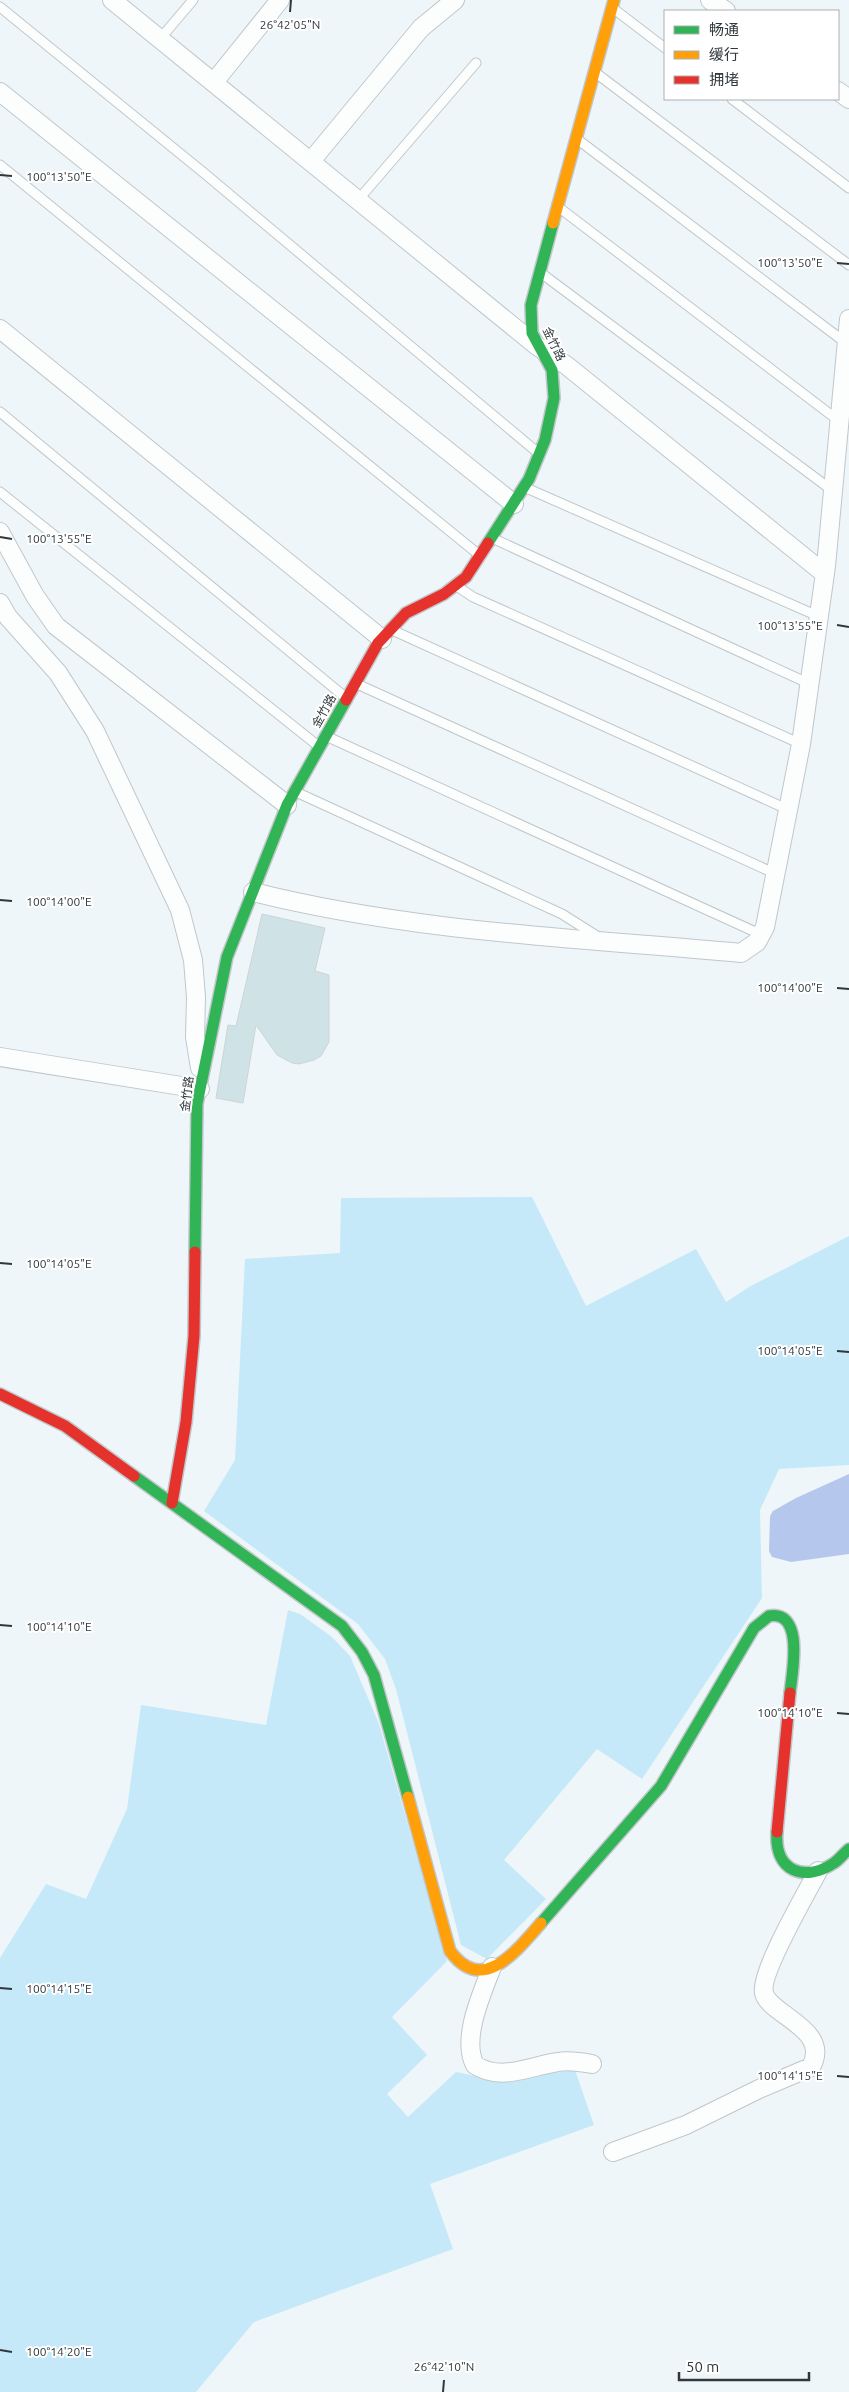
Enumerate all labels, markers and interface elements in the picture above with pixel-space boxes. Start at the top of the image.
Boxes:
legend [664,10,839,100]
text: 26°42'05"N [260,18,320,31]
text: 畅通 [709,21,739,38]
text: 缓行 [709,46,739,63]
text: 拥堵 [709,71,739,88]
text: 100°13'50"E [26,170,92,183]
text: 100°13'50"E [757,256,823,269]
street label: 金竹路 [541,325,568,363]
text: 100°13'55"E [26,532,92,545]
text: 100°13'55"E [757,619,823,632]
street label: 金竹路 [309,692,338,730]
text: 100°14'00"E [26,895,92,908]
text: 100°14'00"E [757,981,823,994]
street label: 金竹路 [178,1075,195,1113]
text: 100°14'05"E [26,1257,92,1270]
text: 100°14'05"E [757,1344,823,1357]
text: 100°14'10"E [26,1620,92,1633]
text: 100°14'10"E [757,1706,823,1719]
text: 100°14'15"E [26,1982,92,1995]
text: 100°14'15"E [757,2069,823,2082]
text: 100°14'20"E [26,2345,92,2358]
scale bar [679,2350,809,2382]
text: 50 m [686,2358,719,2375]
text: 26°42'10"N [414,2360,474,2373]

